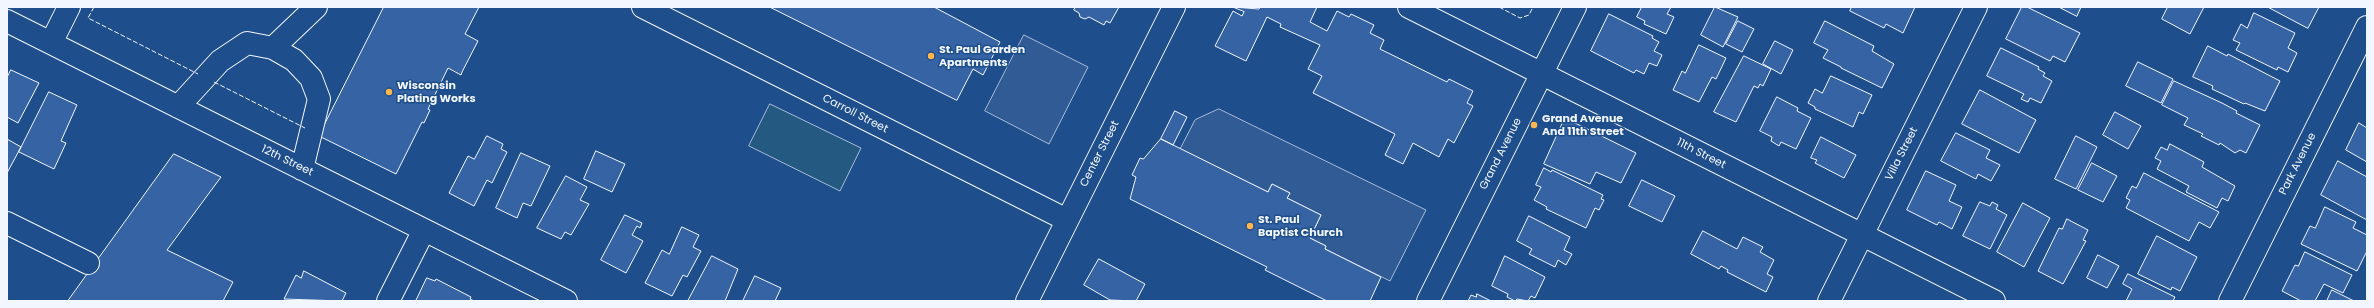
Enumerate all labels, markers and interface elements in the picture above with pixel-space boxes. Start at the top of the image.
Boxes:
place label: St. Paul Garden Apartments [939,43,1025,69]
marker: St. Paul Garden Apartments [926,51,936,61]
place label: Wisconsin Plating Works [397,79,476,105]
marker: Wisconsin Plating Works [384,87,394,97]
street label: Carroll Street [820,92,890,136]
place label: Grand Avenue And 11th Street [1542,112,1624,138]
street label: Grand Avenue [1477,116,1525,192]
street label: Center Street [1078,119,1122,189]
marker: Grand Avenue And 11th Street [1529,120,1539,130]
street label: Villa Street [1883,125,1921,183]
street label: Park Avenue [2277,131,2319,197]
street label: 11th Street [1674,136,1728,172]
street label: 12th Street [259,143,315,179]
place label: St. Paul Baptist Church [1258,213,1343,239]
marker: St. Paul Baptist Church [1245,221,1255,231]

